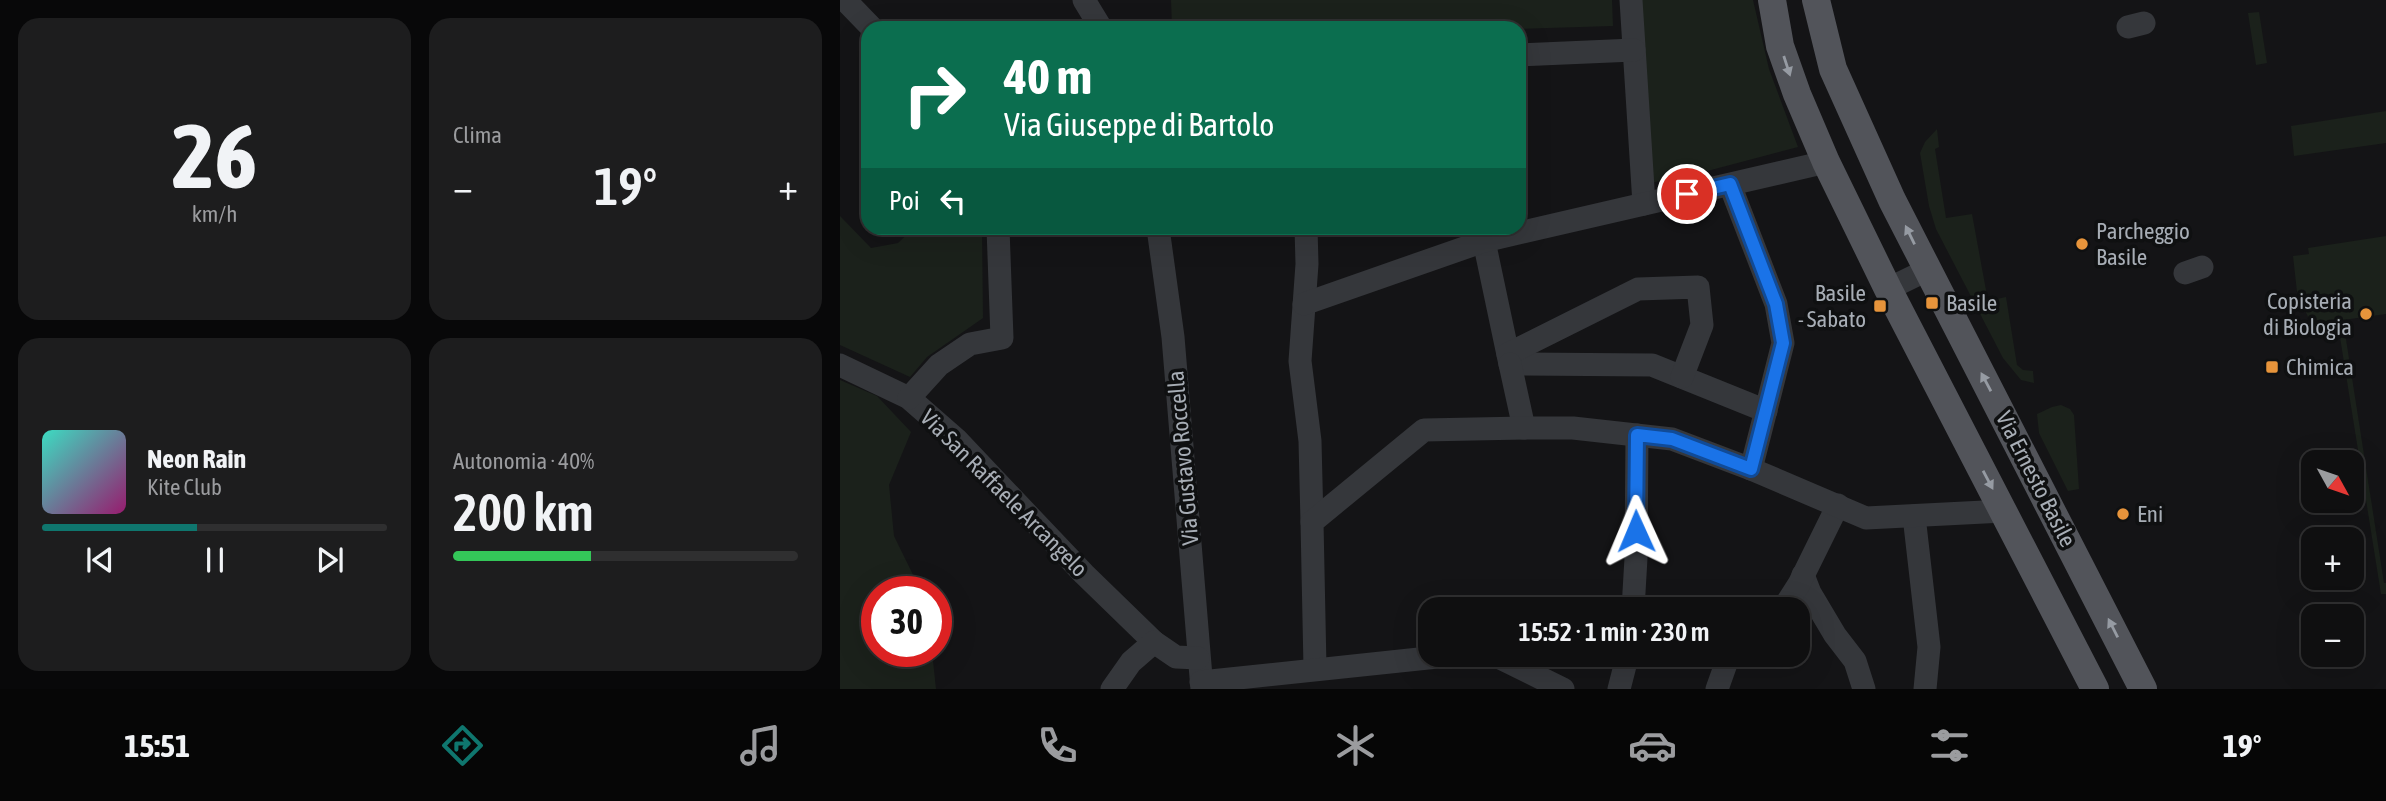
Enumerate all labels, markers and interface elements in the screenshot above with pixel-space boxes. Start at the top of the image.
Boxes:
text: 40 m [1004,48,1092,104]
icon: right [889,49,980,140]
one-way arrow [1782,56,1793,77]
text: 26 [172,103,257,207]
text: Via Giuseppe di Bartolo [1004,106,1274,143]
text: Clima [453,122,502,148]
text: 19° [594,156,657,216]
pin [1657,164,1717,224]
text: − [453,165,473,208]
text: + [778,165,798,208]
icon: arrive [1668,175,1706,213]
icon: left [934,182,972,220]
text: Poi [889,186,920,216]
text: km/h [192,201,237,227]
place label: Parcheggio Basile [2096,218,2190,270]
one-way arrow [1904,225,1915,245]
marker: Parcheggio Basile [2074,236,2090,252]
place label: Basile - Sabato [1798,280,1866,332]
place label: Copisteria di Biologia [2263,288,2352,340]
place label: Basile [1946,290,1997,316]
marker: Basile [1924,295,1940,311]
marker: Basile - Sabato [1872,298,1888,314]
marker: Copisteria di Biologia [2358,306,2374,322]
place label: Chimica [2286,354,2354,380]
marker: Chimica [2264,359,2280,375]
street label: Via Gustavo Roccella [1162,370,1204,546]
one-way arrow [1980,372,1992,392]
street label: Via San Raffaele Arcangelo [915,404,1093,582]
street label: Via Ernesto Basile [1991,407,2081,551]
text: Neon Rain [147,444,246,474]
text: Autonomia · 40% [453,448,594,474]
north arrow [2301,450,2364,513]
map controls [2301,450,2364,667]
one-way arrow [1983,470,1994,490]
text: Kite Club [147,474,222,500]
text: 200 km [453,482,594,542]
position arrow [1599,494,1673,568]
place label: Eni [2137,501,2163,527]
marker: Eni [2115,506,2131,522]
button: + [2301,527,2364,590]
icon: previous [81,541,119,579]
icon: pause [196,541,234,579]
icon: next [311,541,349,579]
speed limit sign: 30 [861,576,952,667]
button: − [2301,604,2364,667]
text: 15:52 · 1 min · 230 m [1519,617,1709,647]
one-way arrow [2107,618,2118,638]
icon: directions [438,721,487,770]
icon: music [736,721,785,770]
icon: phone [1033,721,1082,770]
icon: climate [1331,721,1380,770]
icon: car [1628,721,1677,770]
icon: filters [1925,721,1974,770]
text: 15:51 [124,727,190,764]
text: 19° [2223,727,2262,764]

